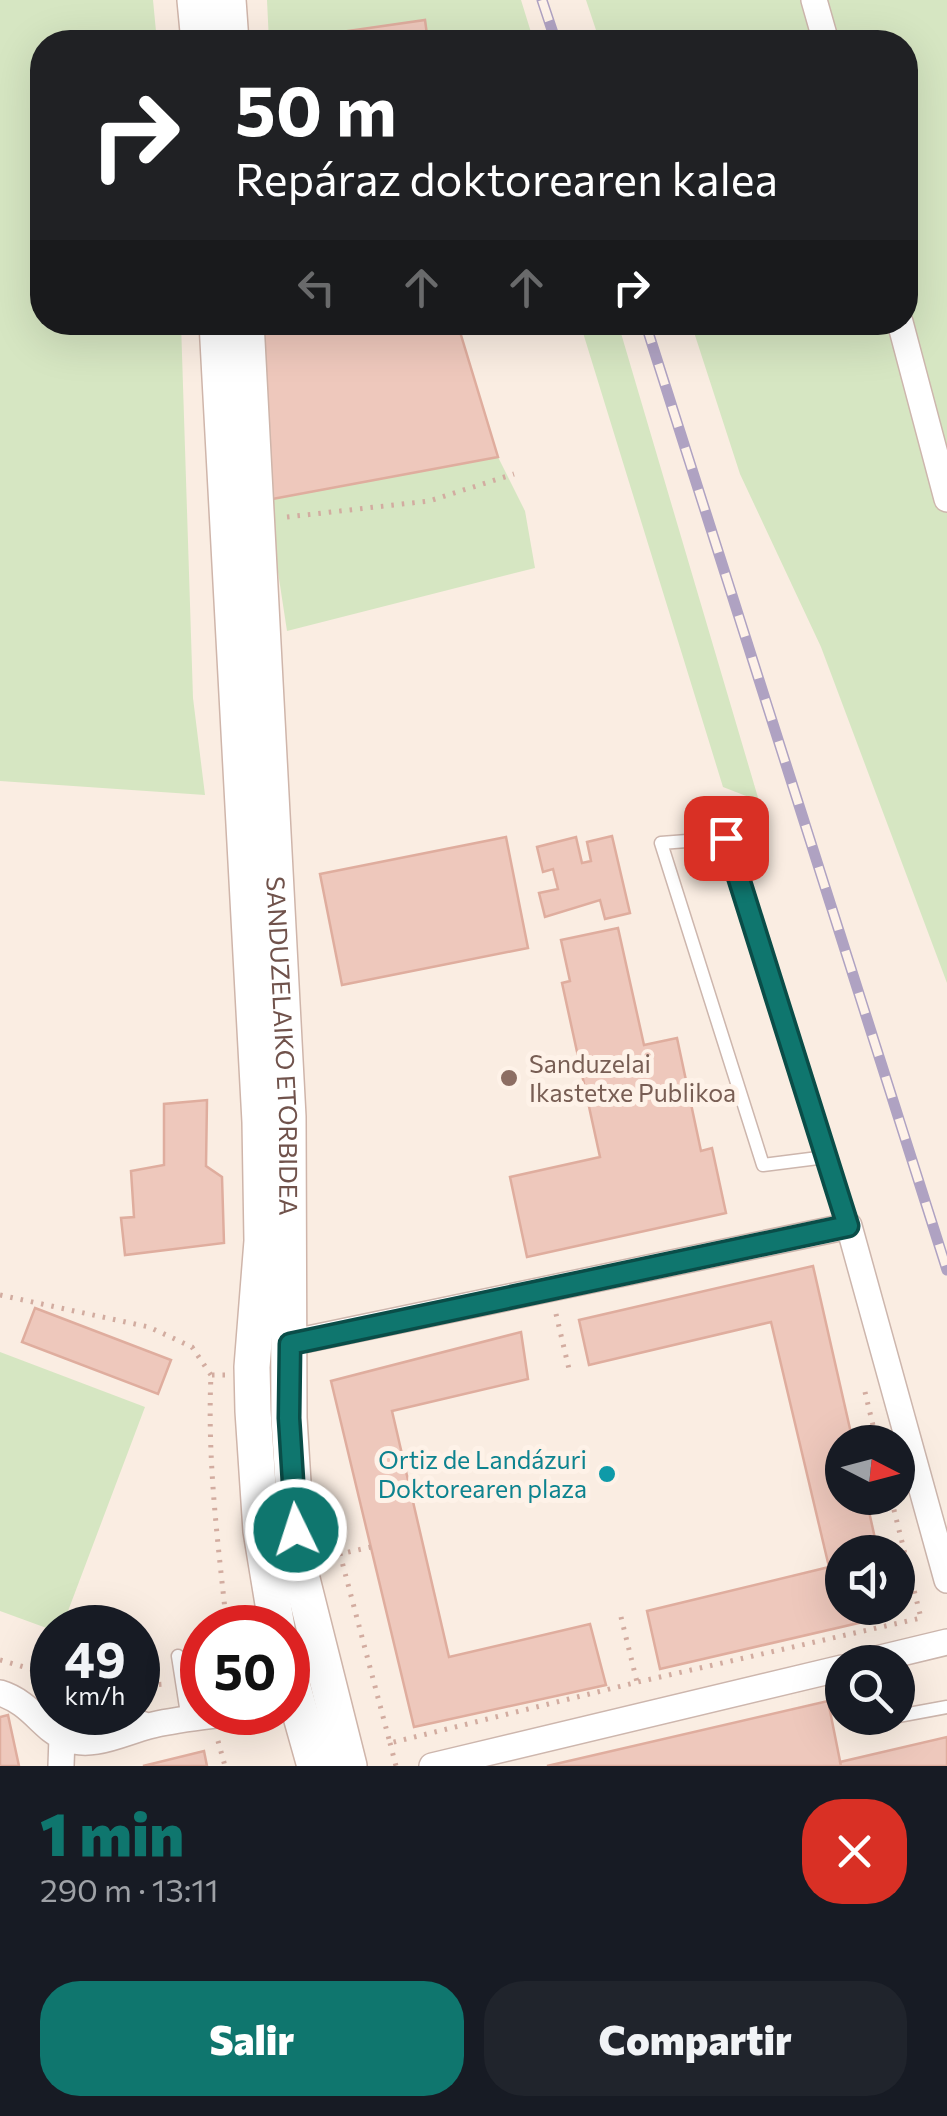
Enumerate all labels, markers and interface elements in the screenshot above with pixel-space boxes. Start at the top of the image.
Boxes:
text: 50 m [235,65,397,150]
icon: right [70,70,200,200]
text: Repáraz doktorearen kalea [235,150,778,205]
icon: left [289,260,344,315]
icon: ahead [394,260,449,315]
icon: ahead [499,260,554,315]
icon: right [604,260,659,315]
pin [684,796,769,881]
icon: arrive [699,811,754,866]
street label: SANDUZELAIKO ETORBIDEA [261,875,304,1216]
place label: Sanduzelai Ikastetxe Publikoa [529,1048,736,1107]
marker: Sanduzelai Ikastetxe Publikoa [498,1067,520,1089]
north arrow [825,1425,915,1515]
map controls [825,1425,915,1735]
place label: Ortiz de Landázuri Doktorearen plaza [378,1444,587,1503]
marker: Ortiz de Landázuri Doktorearen plaza [596,1463,618,1485]
position arrow [244,1478,348,1582]
button: sound [825,1535,915,1625]
speed limit sign: 50 [180,1605,310,1735]
text: 49 [64,1627,126,1688]
button: search [825,1645,915,1735]
text: km/h [65,1680,125,1710]
text: 1 min [40,1795,184,1868]
button: close [802,1799,907,1904]
text: 290 m · 13:11 [40,1869,219,1909]
button: Salir [40,1981,464,2096]
button: Compartir [484,1981,907,2096]

